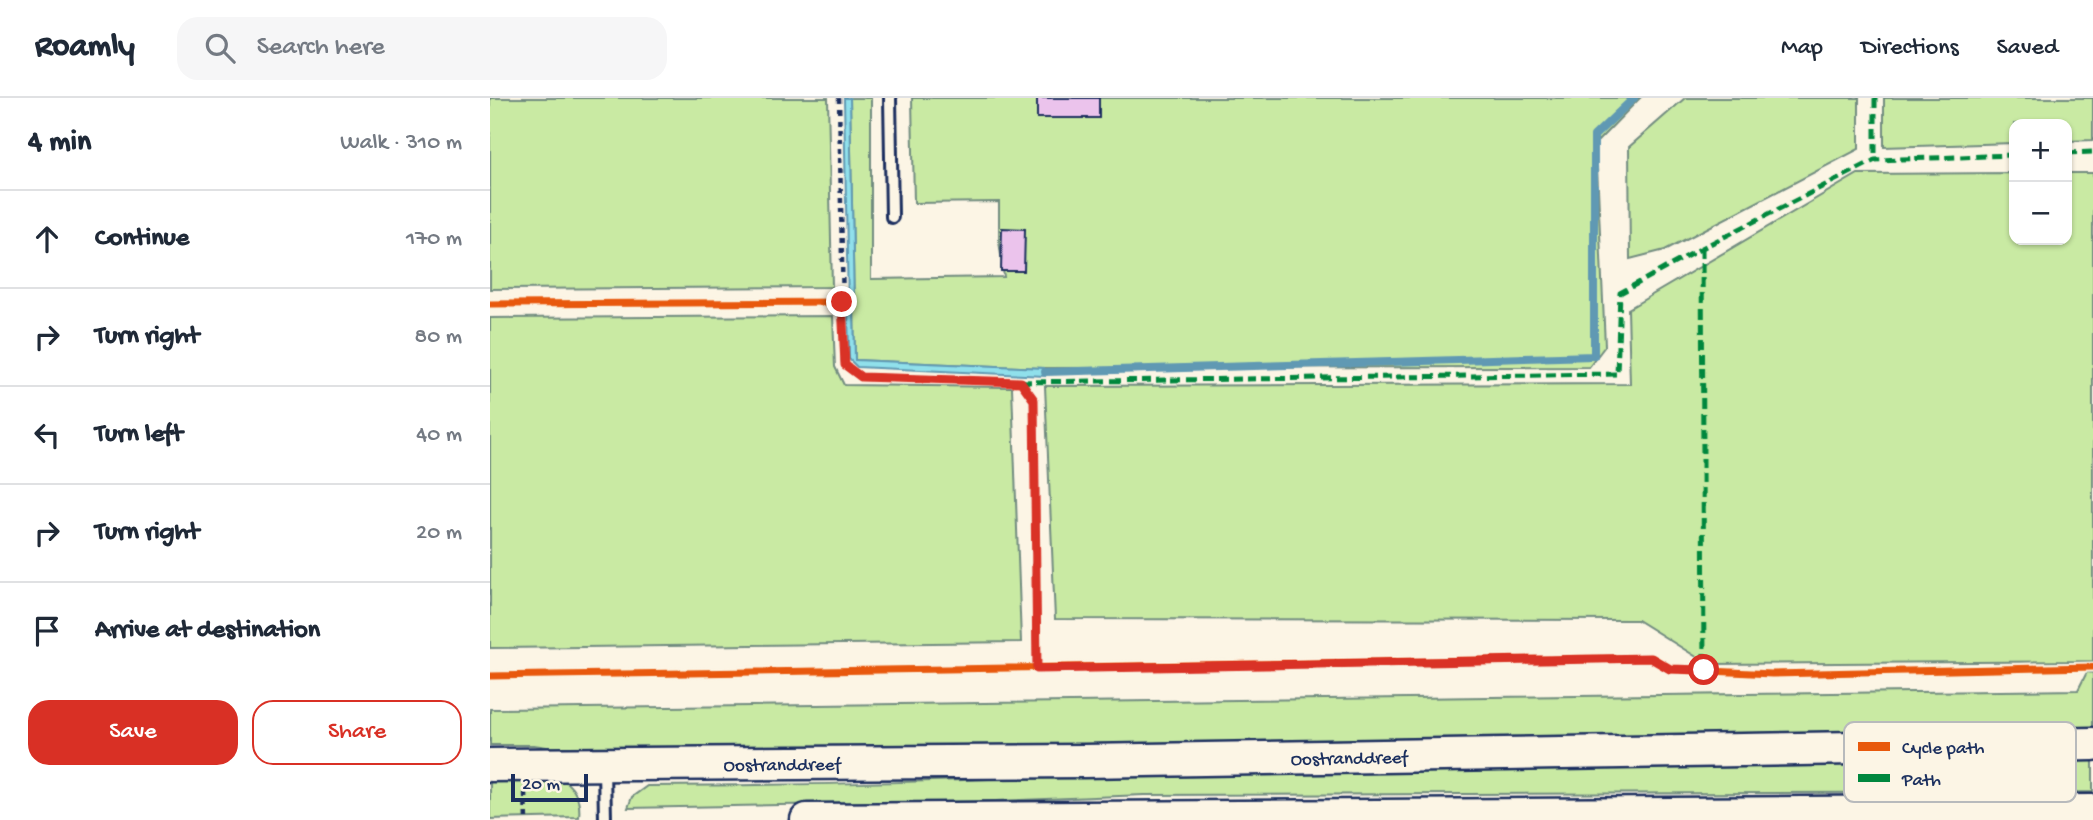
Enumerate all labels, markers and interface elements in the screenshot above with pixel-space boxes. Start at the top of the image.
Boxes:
search box [177,17,667,80]
text: Roamly [35,29,135,67]
icon: search [201,29,239,67]
text: Search here [257,33,385,64]
text: Map [1781,34,1823,63]
text: Directions [1861,34,1959,63]
text: Saved [1997,34,2058,63]
map controls [2009,119,2072,245]
button: + [2009,119,2072,182]
text: 4 min [28,126,91,161]
text: Walk · 310 m [340,130,462,157]
button: − [2009,182,2072,245]
icon: ahead [28,220,66,258]
text: Continue [95,224,189,255]
text: 170 m [406,226,462,253]
route end [826,286,857,317]
icon: right [28,318,66,356]
text: Turn right [95,322,199,353]
text: 80 m [415,324,462,351]
icon: left [28,416,66,454]
text: Turn left [95,420,183,451]
text: 40 m [416,422,462,449]
icon: right [28,514,66,552]
text: Turn right [95,518,199,549]
text: 20 m [416,520,462,547]
icon: arrive [28,612,66,650]
text: Arrive at destination [95,616,320,647]
route start [1688,654,1719,685]
button: Save [28,700,238,765]
button: Share [252,700,462,765]
legend [1844,722,2076,802]
text: Cycle path [1902,738,1984,761]
street label: Oostranddreef [1290,748,1410,773]
street label: Oostranddreef [723,755,843,778]
text: Path [1901,770,1941,793]
scale bar [511,771,588,803]
text: 20 m [522,774,560,797]

